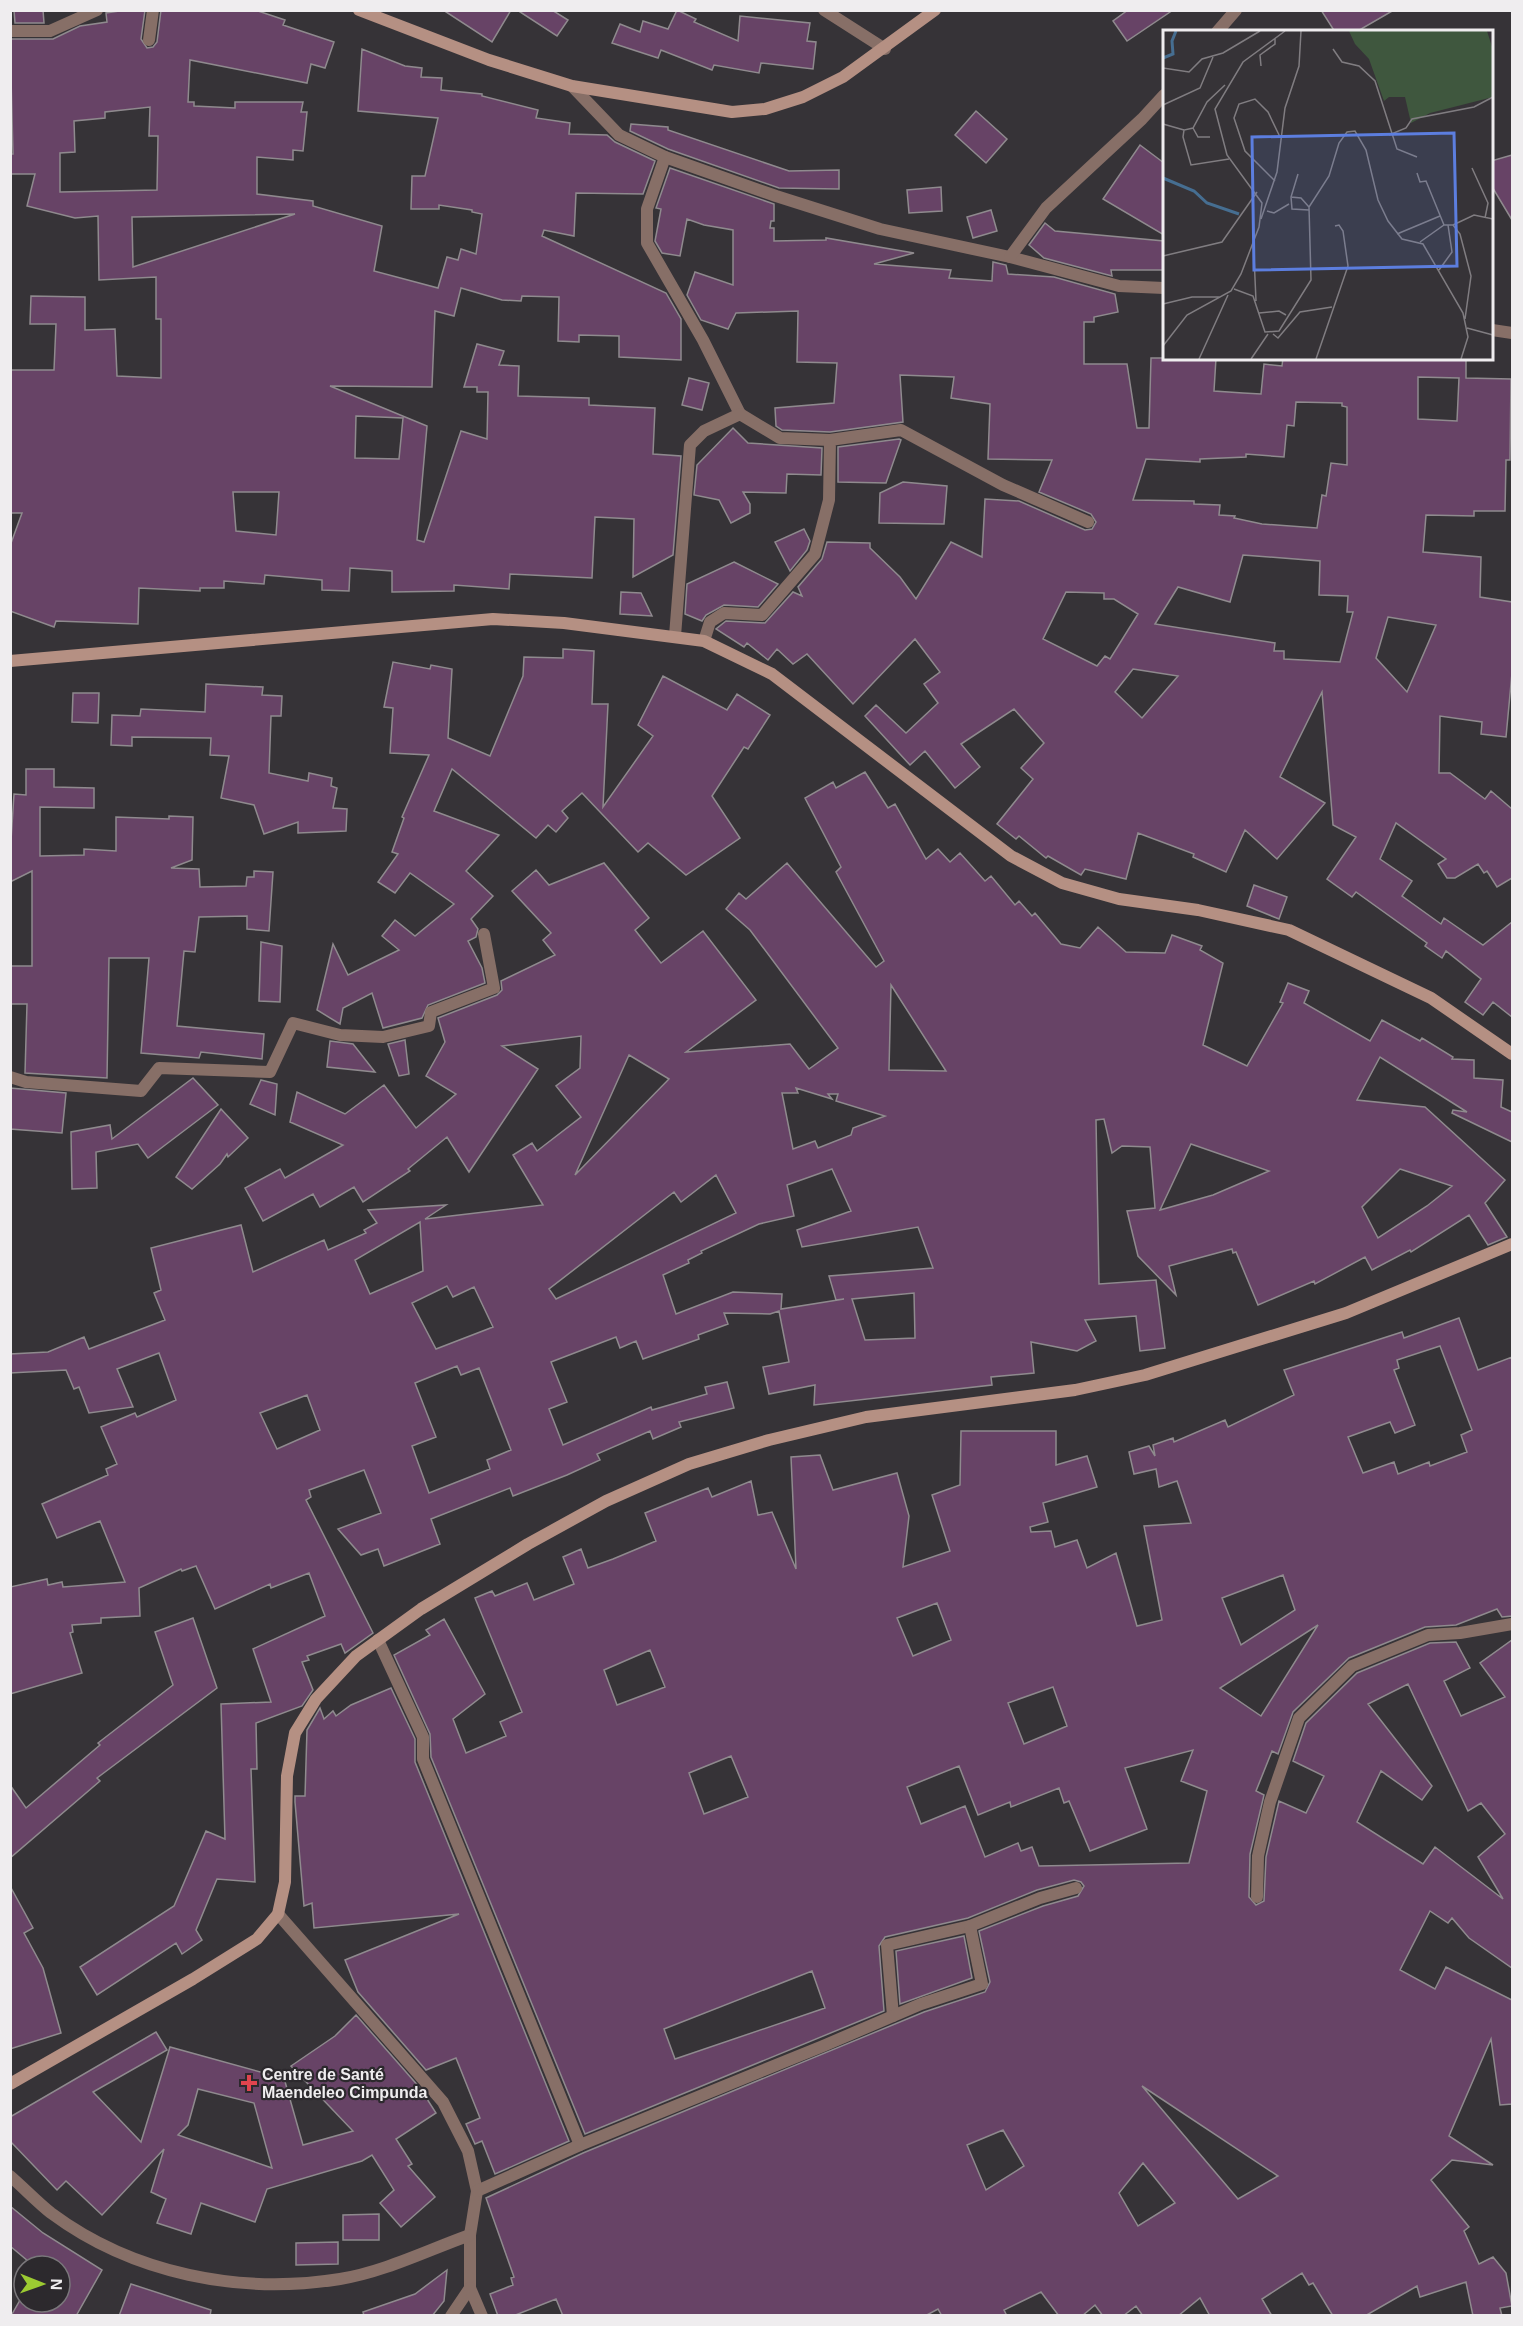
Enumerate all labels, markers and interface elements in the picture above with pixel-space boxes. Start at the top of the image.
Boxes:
inset map [1163,30,1493,360]
place label: Centre de Santé Maendeleo Cimpunda [262,2066,427,2101]
marker: Centre de Santé Maendeleo Cimpunda [240,2074,258,2092]
north arrow [12,2254,72,2314]
text: N [48,2278,65,2290]

